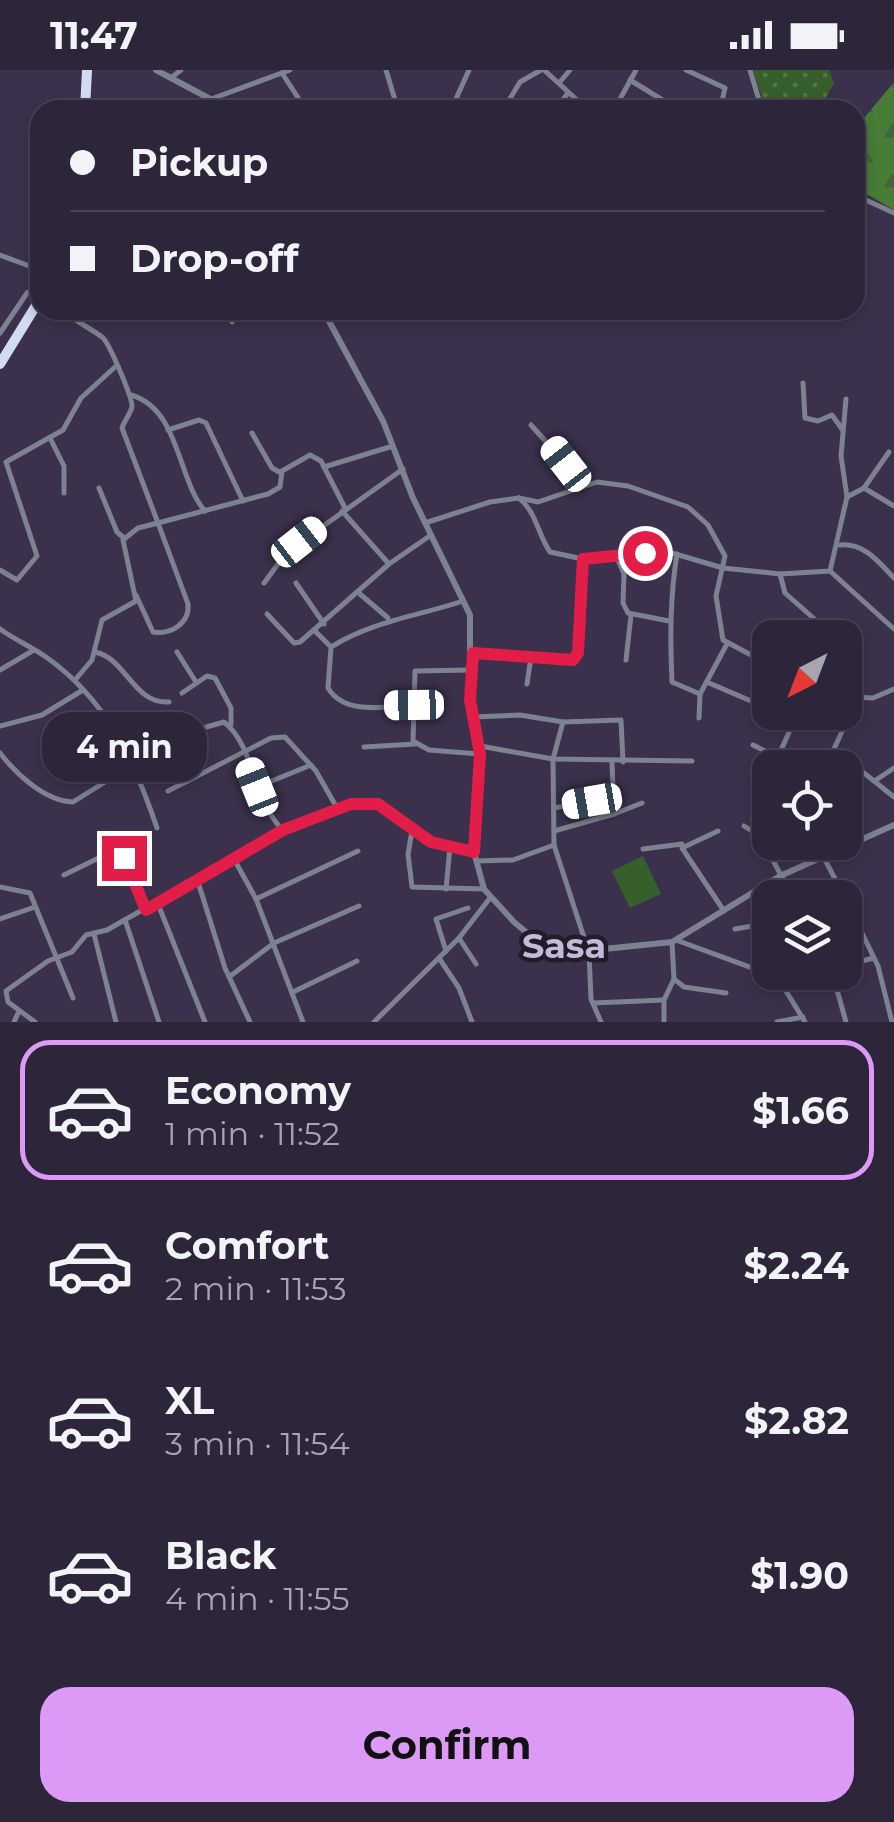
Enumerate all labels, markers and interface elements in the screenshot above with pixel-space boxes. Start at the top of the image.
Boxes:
text: 11:47 [50,12,138,59]
text: Pickup [130,139,268,186]
text: Drop-off [130,235,299,282]
car [536,431,596,497]
car [266,512,332,572]
route start [623,531,668,576]
north arrow [752,620,862,730]
map controls [752,620,862,990]
car [384,689,444,721]
callout: 4 min [42,713,206,783]
text: 4 min [76,727,173,766]
button: locate [752,750,862,860]
car [232,754,282,820]
car [560,781,624,821]
route end [102,836,147,881]
button: layers [752,880,862,990]
district label: Sasa [522,924,606,967]
icon: car [45,1065,135,1155]
text: Economy [165,1067,351,1114]
text: $1.66 [752,1087,849,1134]
text: 1 min · 11:52 [165,1114,340,1153]
icon: car [45,1220,135,1310]
text: Comfort [165,1222,329,1269]
text: $2.24 [743,1242,849,1289]
text: 2 min · 11:53 [165,1269,346,1308]
icon: car [45,1375,135,1465]
text: XL [165,1377,214,1424]
text: $2.82 [744,1397,849,1444]
text: 3 min · 11:54 [165,1424,350,1463]
icon: car [45,1530,135,1620]
text: Black [165,1532,276,1579]
text: $1.90 [750,1552,849,1599]
text: 4 min · 11:55 [165,1579,350,1618]
button: Confirm [40,1687,854,1802]

